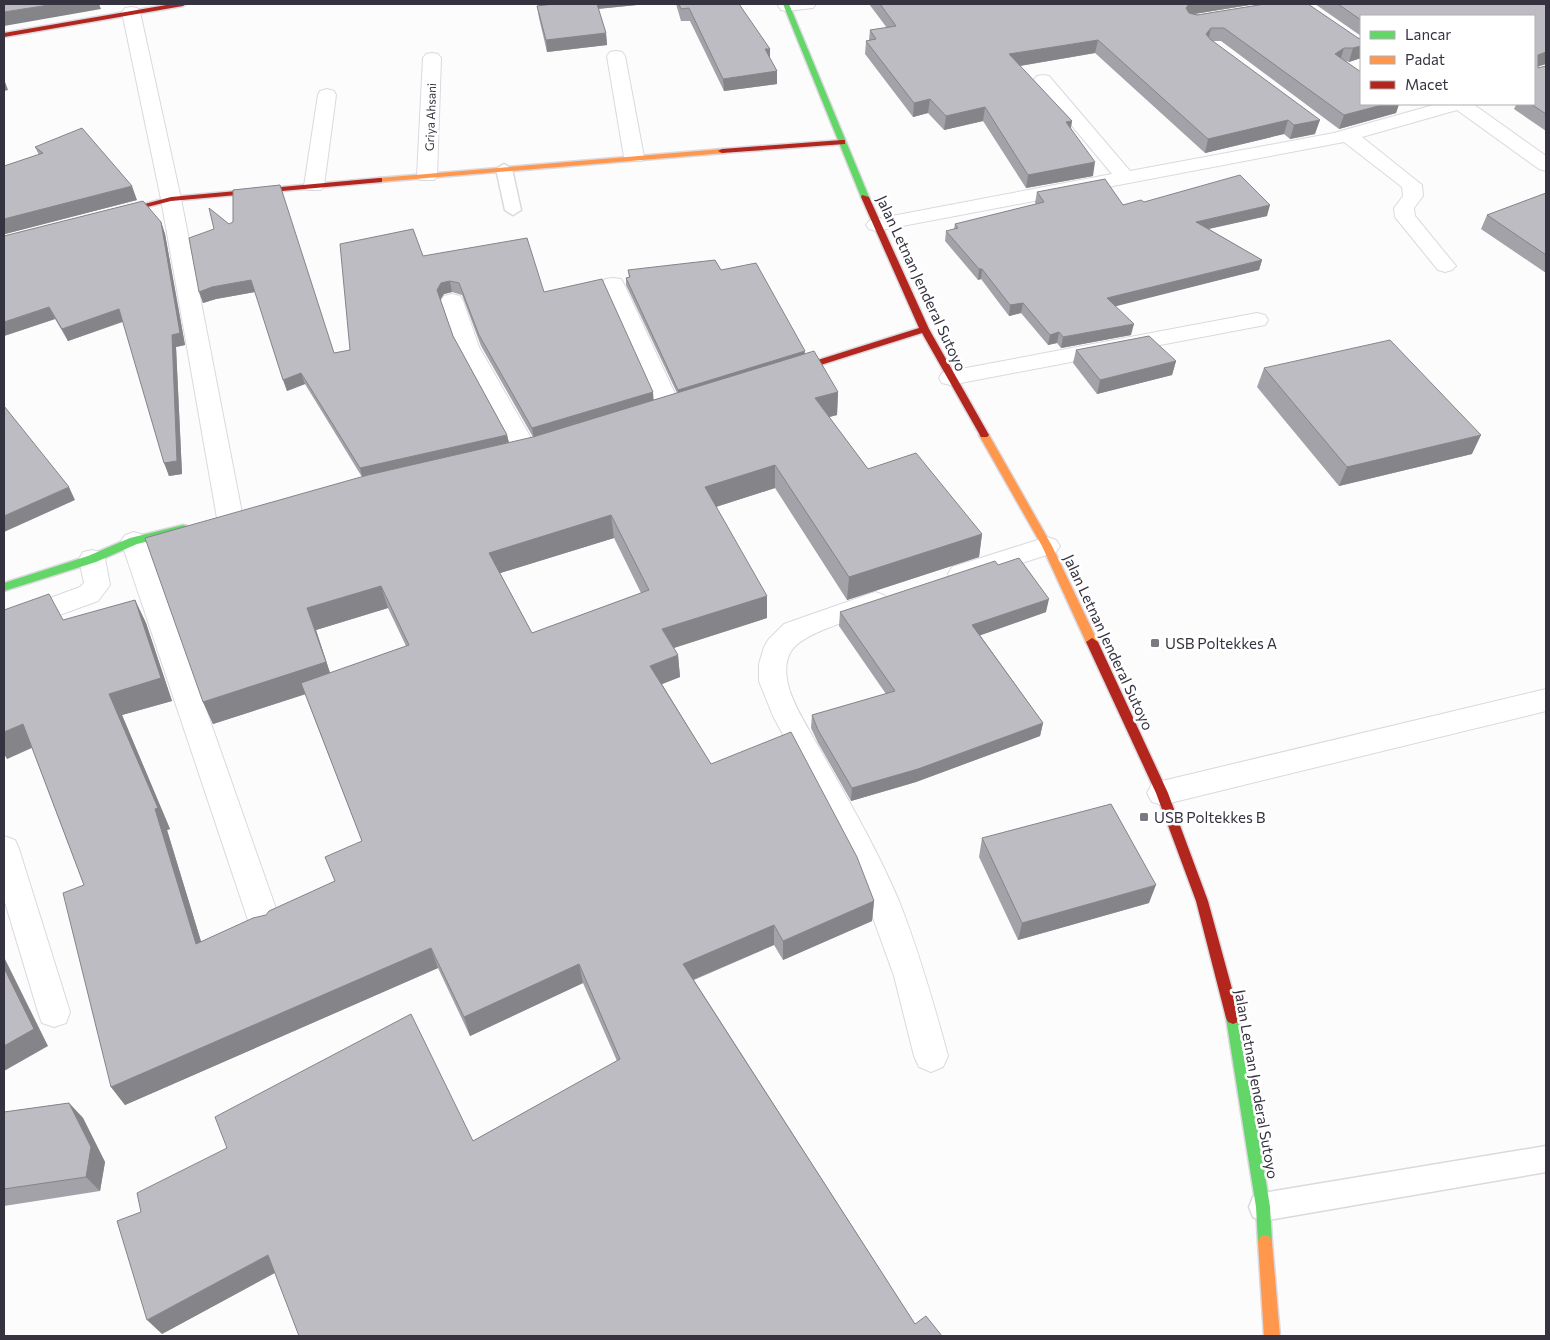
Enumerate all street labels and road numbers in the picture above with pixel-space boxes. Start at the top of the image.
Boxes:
street label: Griya Ahsani [422,83,438,151]
street label: Jalan Letnan Jenderal Sutoyo [873,192,971,374]
street label: Jalan Letnan Jenderal Sutoyo [1060,551,1158,733]
street label: Jalan Letnan Jenderal Sutoyo [1231,988,1283,1180]

